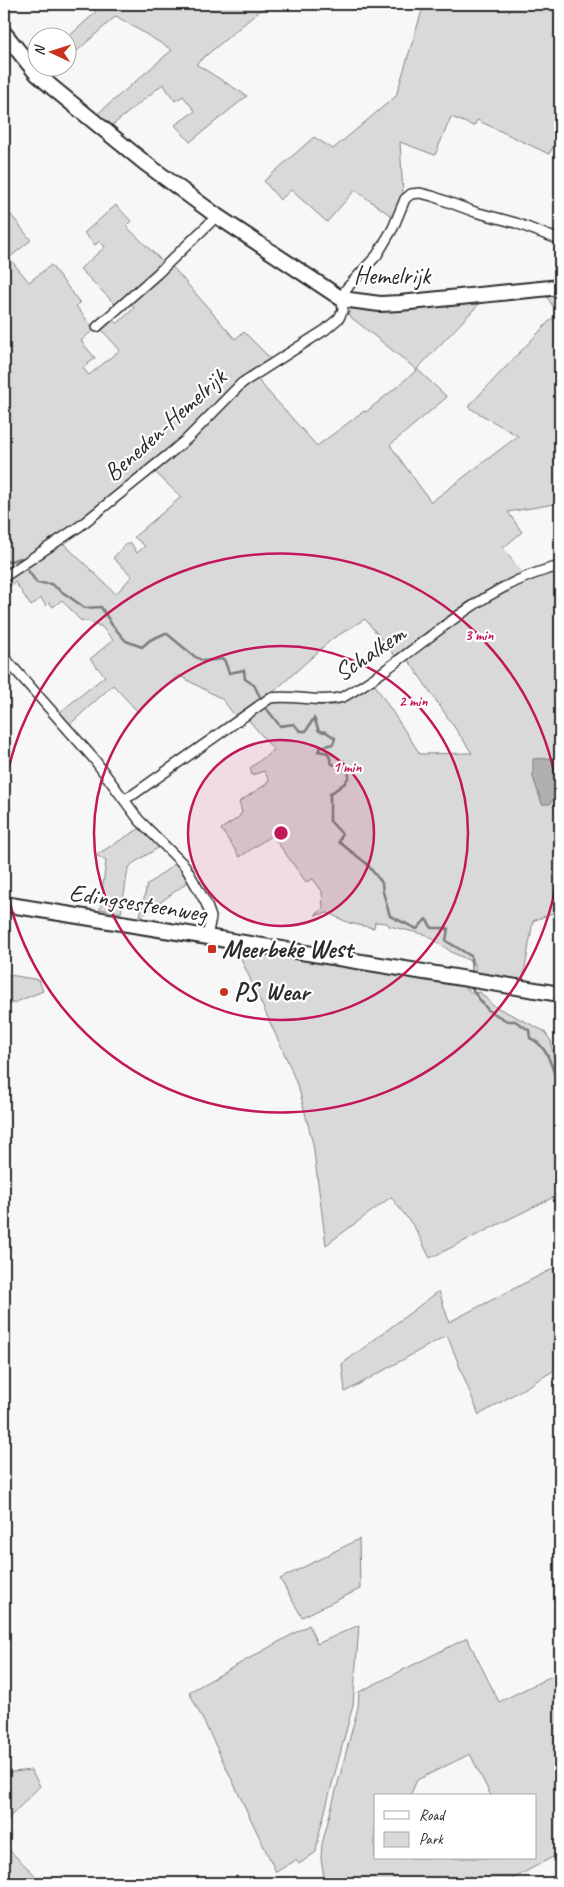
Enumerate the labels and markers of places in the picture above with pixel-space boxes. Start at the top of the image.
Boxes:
centre of rings [272,824,290,842]
place label: Meerbeke West [222,933,355,965]
marker: Meerbeke West [206,943,218,955]
place label: PS Wear [234,976,312,1008]
marker: PS Wear [218,986,230,998]

